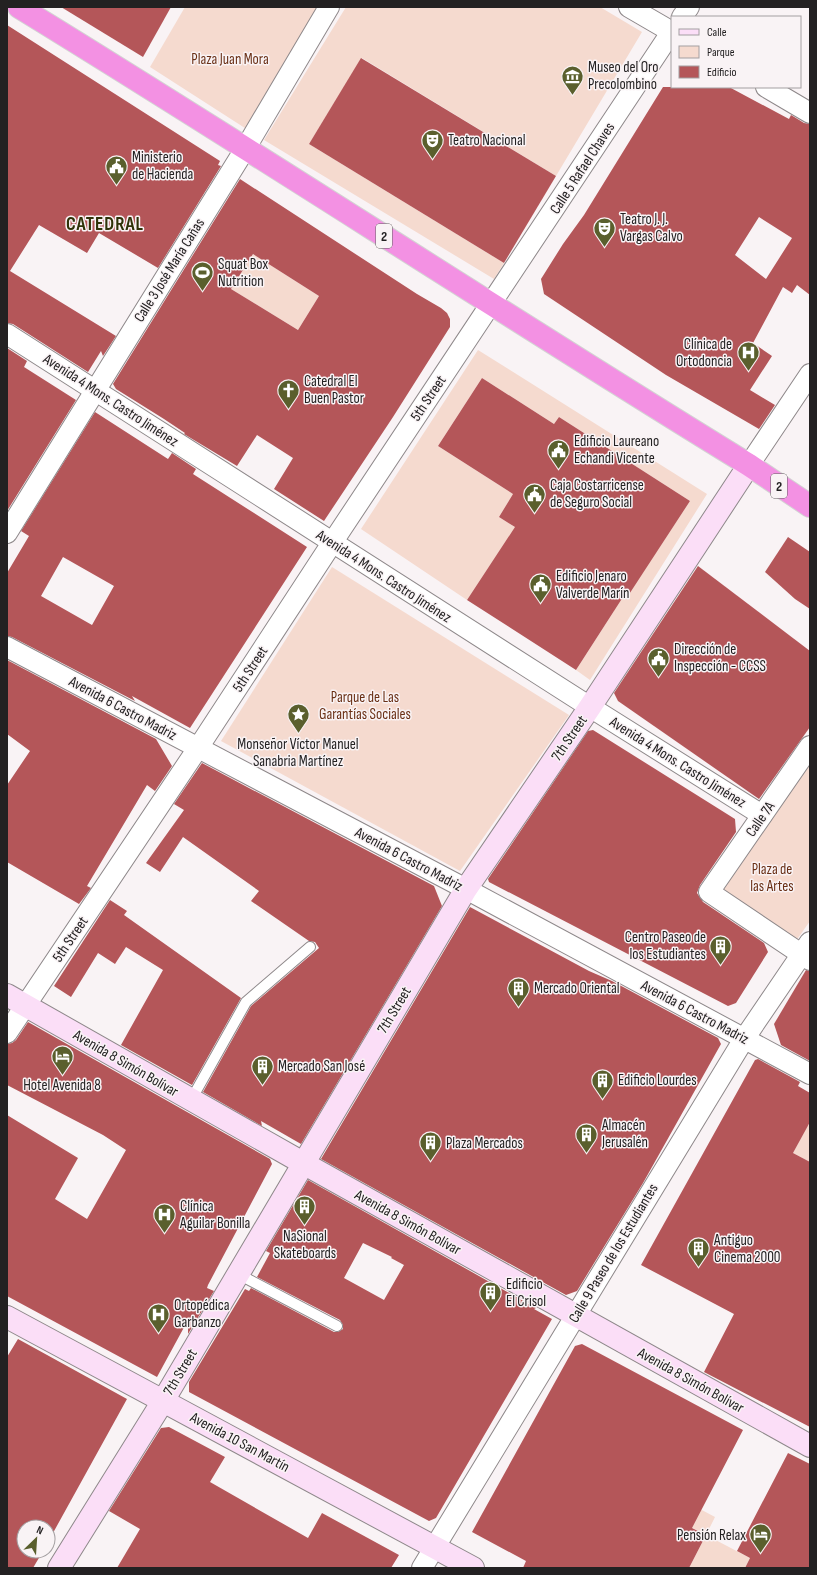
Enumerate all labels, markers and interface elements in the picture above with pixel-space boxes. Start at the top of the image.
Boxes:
legend [671,16,801,88]
text: Calle [707,25,727,40]
text: Parque [707,45,735,60]
park label: Plaza Juan Mora [191,50,269,69]
place label: Museo del Oro Precolombino [588,58,658,94]
museum icon: Museo del Oro Precolombino [560,63,586,96]
text: Edificio [707,65,736,80]
street label: Calle 5 Rafael Chaves [546,119,619,218]
theatre icon: Teatro Nacional [420,127,446,160]
place label: Teatro Nacional [448,131,526,150]
place label: Ministerio de Hacienda [132,148,194,184]
public building icon: Ministerio de Hacienda [104,153,130,186]
place label: Teatro J. J. Vargas Calvo [620,210,683,246]
district label: CATEDRAL [66,213,144,236]
street label: Calle 3 José María Cañas [130,215,209,326]
theatre icon: Teatro J. J. Vargas Calvo [592,215,618,248]
road number: 2 [376,224,392,248]
place label: Squat Box Nutrition [218,255,268,291]
sports icon: Squat Box Nutrition [189,260,215,293]
place label: Clínica de Ortodoncia [676,335,732,371]
hospital icon: Clínica de Ortodoncia [735,340,761,373]
street label: Avenida 4 Mons. Castro Jiménez [39,349,182,452]
street label: 5th Street [406,371,451,425]
place label: Catedral El Buen Pastor [304,372,365,408]
church icon: Catedral El Buen Pastor [276,377,302,410]
place label: Edificio Laureano Echandi Vicente [574,432,659,468]
public building icon: Edificio Laureano Echandi Vicente [546,437,572,470]
road number: 2 [771,474,787,498]
place label: Caja Costarricense de Seguro Social [550,476,644,512]
public building icon: Caja Costarricense de Seguro Social [522,481,548,514]
street label: Avenida 4 Mons. Castro Jiménez [312,525,455,628]
place label: Edificio Jenaro Valverde Marín [556,567,630,603]
public building icon: Edificio Jenaro Valverde Marín [528,572,554,605]
place label: Dirección de Inspección - CCSS [674,640,766,676]
street label: 5th Street [229,642,273,696]
public building icon: Dirección de Inspección - CCSS [646,645,672,678]
street label: Avenida 6 Castro Madriz [65,672,180,745]
park label: Parque de Las Garantías Sociales [319,688,411,724]
place icon: Monseñor Víctor Manuel Sanabria Martínez [285,702,311,735]
street label: 7th Street [547,711,592,765]
street label: Avenida 4 Mons. Castro Jiménez [605,712,750,812]
place label: Monseñor Víctor Manuel Sanabria Martínez [237,735,359,771]
street label: Calle 7A [741,797,780,841]
street label: Avenida 6 Castro Madriz [351,823,466,896]
park label: Plaza de las Artes [750,860,794,896]
street label: 5th Street [48,912,93,966]
place label: Centro Paseo de los Estudiantes [625,928,706,964]
building icon: Centro Paseo de los Estudiantes [708,933,734,966]
building icon: Mercado Oriental [506,975,532,1008]
street label: Avenida 6 Castro Madriz [637,976,752,1049]
place label: Mercado Oriental [534,979,620,998]
street label: 7th Street [373,983,416,1037]
street label: Avenida 8 Simón Bolívar [69,1025,182,1102]
hotel icon: Hotel Avenida 8 [49,1043,75,1076]
building icon: Mercado San José [250,1053,276,1086]
place label: Mercado San José [278,1057,365,1076]
building icon: Edificio Lourdes [590,1067,616,1100]
place label: Edificio Lourdes [618,1071,697,1090]
place label: Hotel Avenida 8 [23,1076,101,1095]
place label: Almacén Jerusalén [601,1116,648,1152]
building icon: Almacén Jerusalén [574,1121,600,1154]
building icon: Plaza Mercados [418,1130,444,1163]
place label: Plaza Mercados [446,1134,523,1153]
street label: Calle 9 Paseo de los Estudiantes [564,1180,662,1326]
street label: Avenida 8 Simón Bolívar [350,1185,465,1260]
building icon: NaSional Skateboards [292,1194,318,1227]
place label: Clínica Aguilar Bonilla [179,1197,251,1233]
hospital icon: Clínica Aguilar Bonilla [151,1202,177,1235]
place label: NaSional Skateboards [274,1227,336,1263]
place label: Antiguo Cinema 2000 [713,1231,781,1267]
building icon: Antiguo Cinema 2000 [685,1236,711,1269]
place label: Edificio El Crisol [506,1275,546,1311]
building icon: Edificio El Crisol [477,1280,503,1313]
place label: Ortopédica Garbanzo [174,1296,230,1332]
hospital icon: Ortopédica Garbanzo [146,1301,172,1334]
street label: Avenida 8 Simón Bolívar [633,1343,748,1418]
street label: 7th Street [159,1345,202,1399]
street label: Avenida 10 San Martín [186,1408,293,1477]
north arrow [16,1519,56,1559]
hotel icon: Pensión Relax [748,1522,774,1555]
text: N [35,1523,46,1538]
place label: Pensión Relax [677,1526,746,1545]

